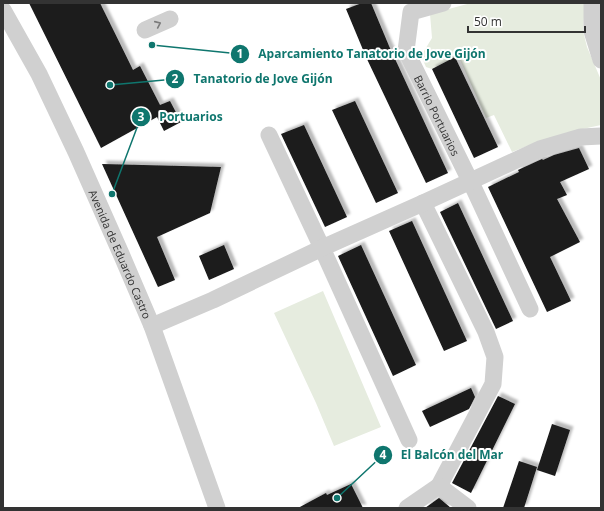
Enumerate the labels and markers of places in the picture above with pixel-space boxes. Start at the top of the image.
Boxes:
callout: Aparcamiento Tanatorio de Jove Gijón [230,42,494,66]
callout: Tanatorio de Jove Gijón [165,67,341,91]
callout: Portuarios [131,105,230,129]
callout: El Balcón del Mar [373,443,512,467]

